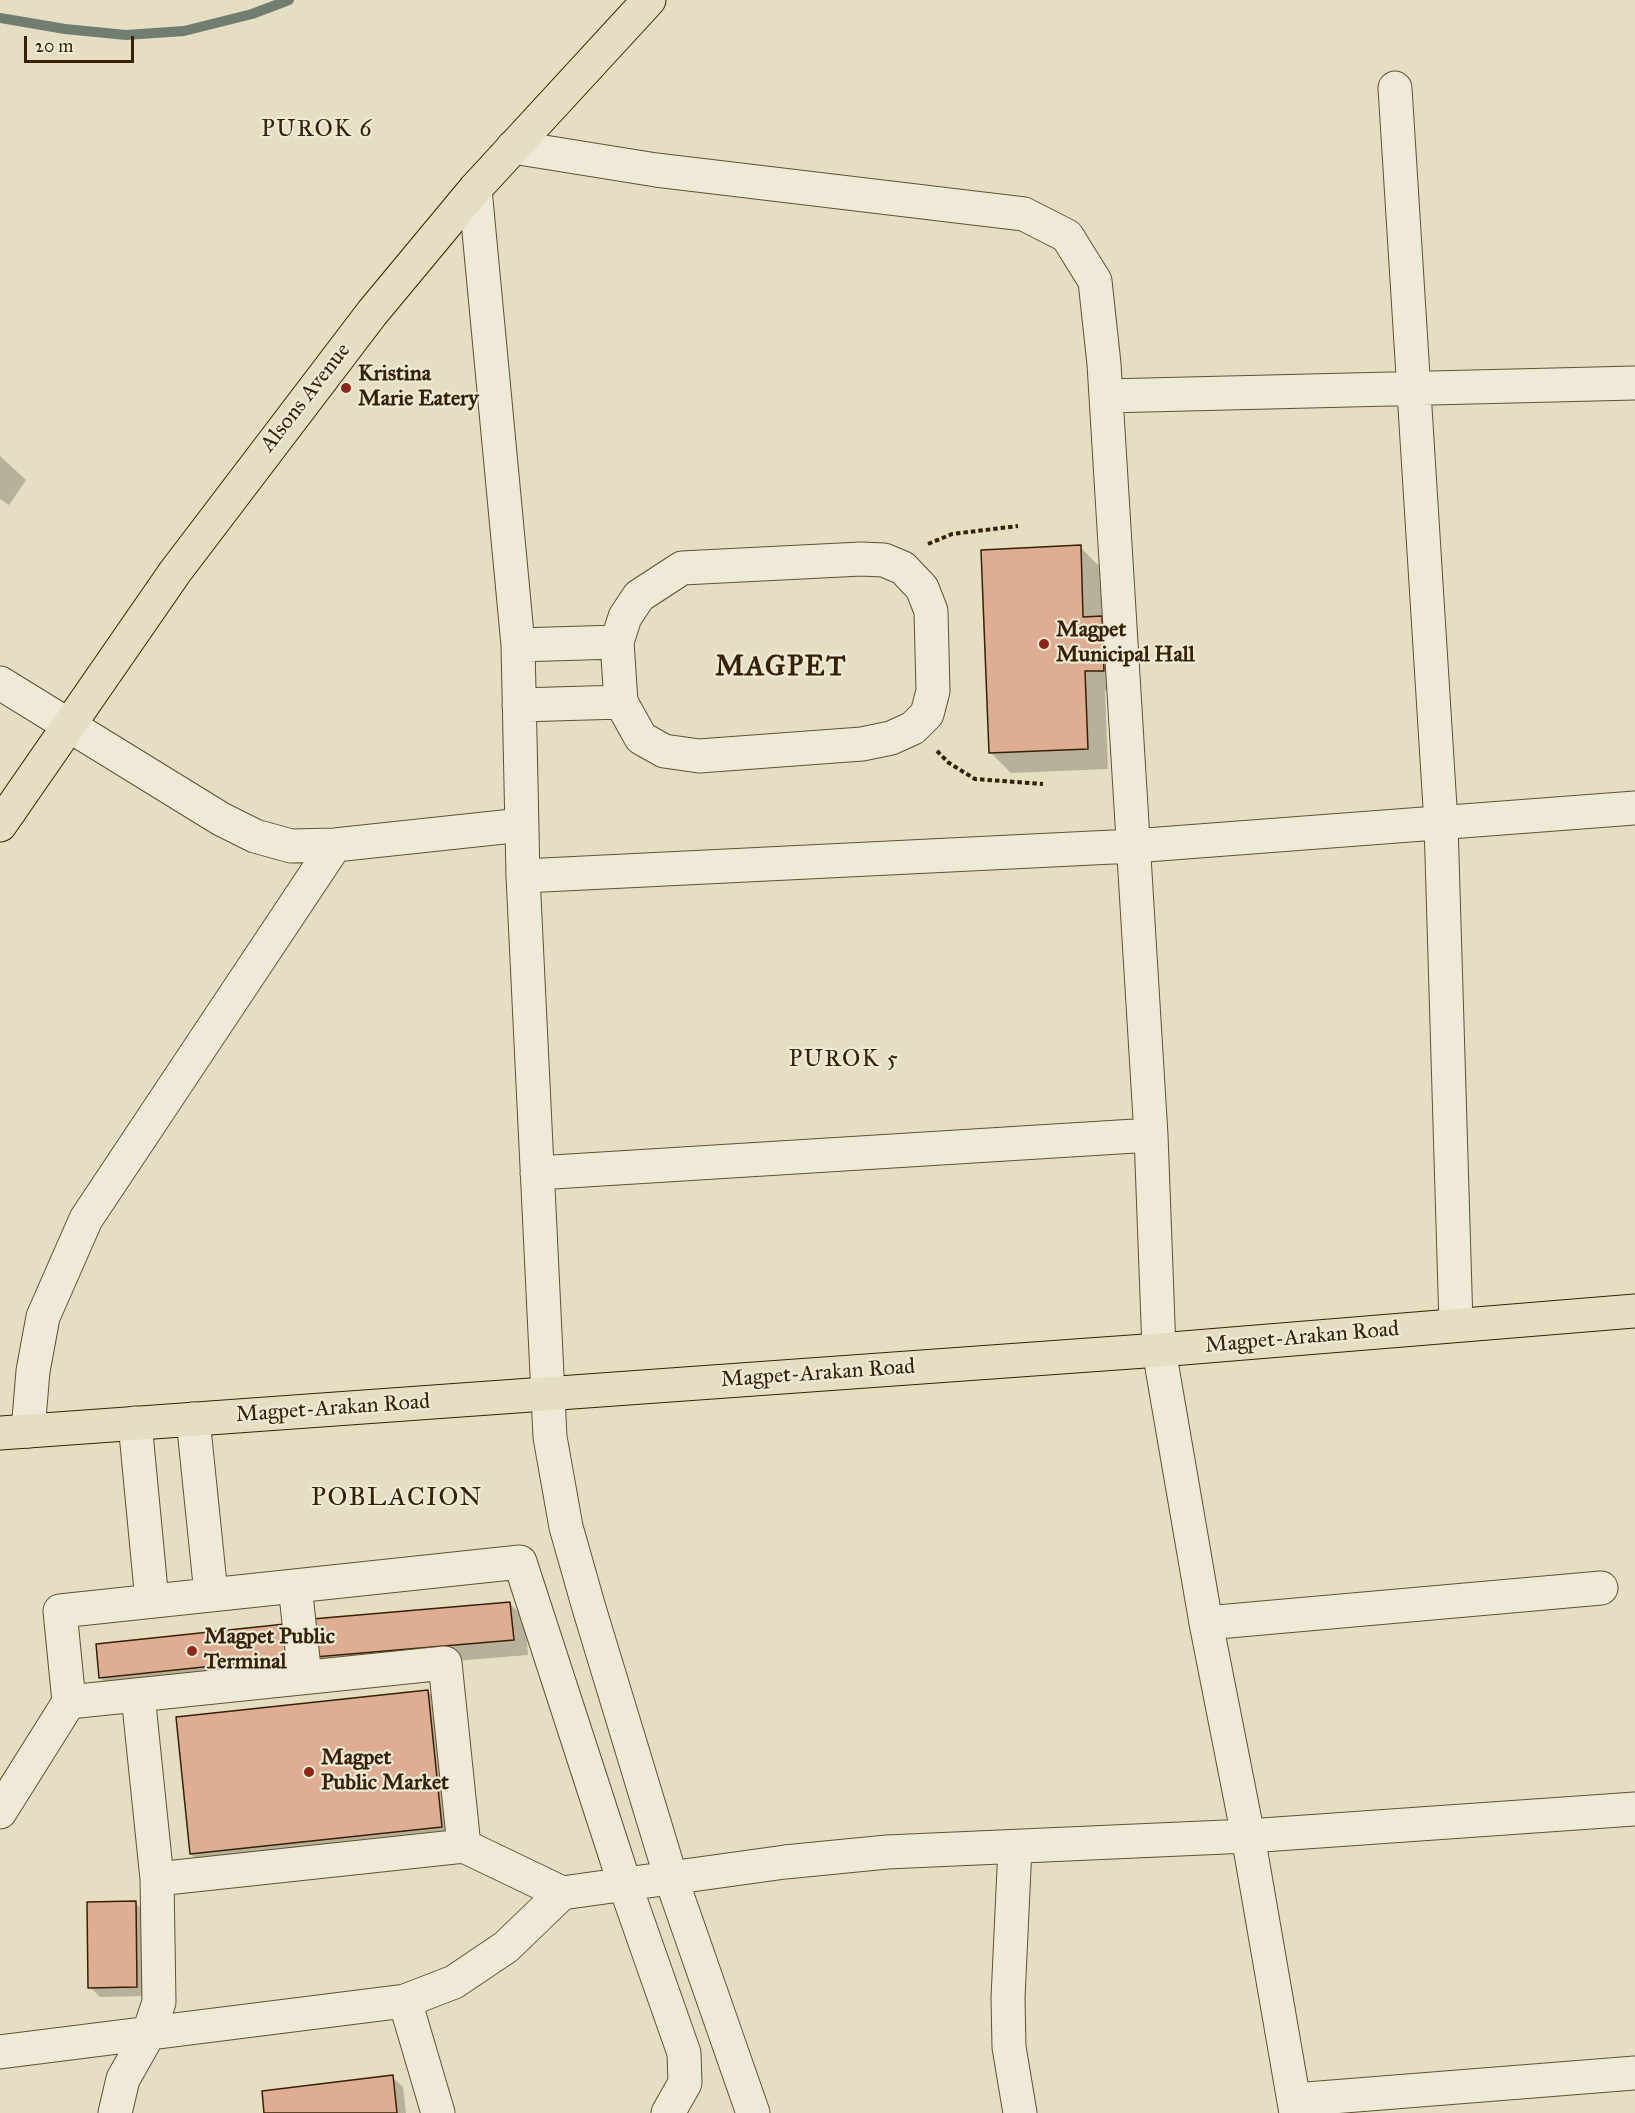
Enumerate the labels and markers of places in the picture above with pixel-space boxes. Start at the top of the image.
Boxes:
place label: Kristina Marie Eatery [358,362,479,414]
marker: Kristina Marie Eatery [339,381,353,395]
place label: Magpet Municipal Hall [1056,618,1195,670]
marker: Magpet Municipal Hall [1037,637,1051,651]
place label: Magpet Public Terminal [204,1625,335,1676]
marker: Magpet Public Terminal [185,1644,199,1658]
place label: Magpet Public Market [321,1746,449,1798]
marker: Magpet Public Market [302,1765,316,1779]

